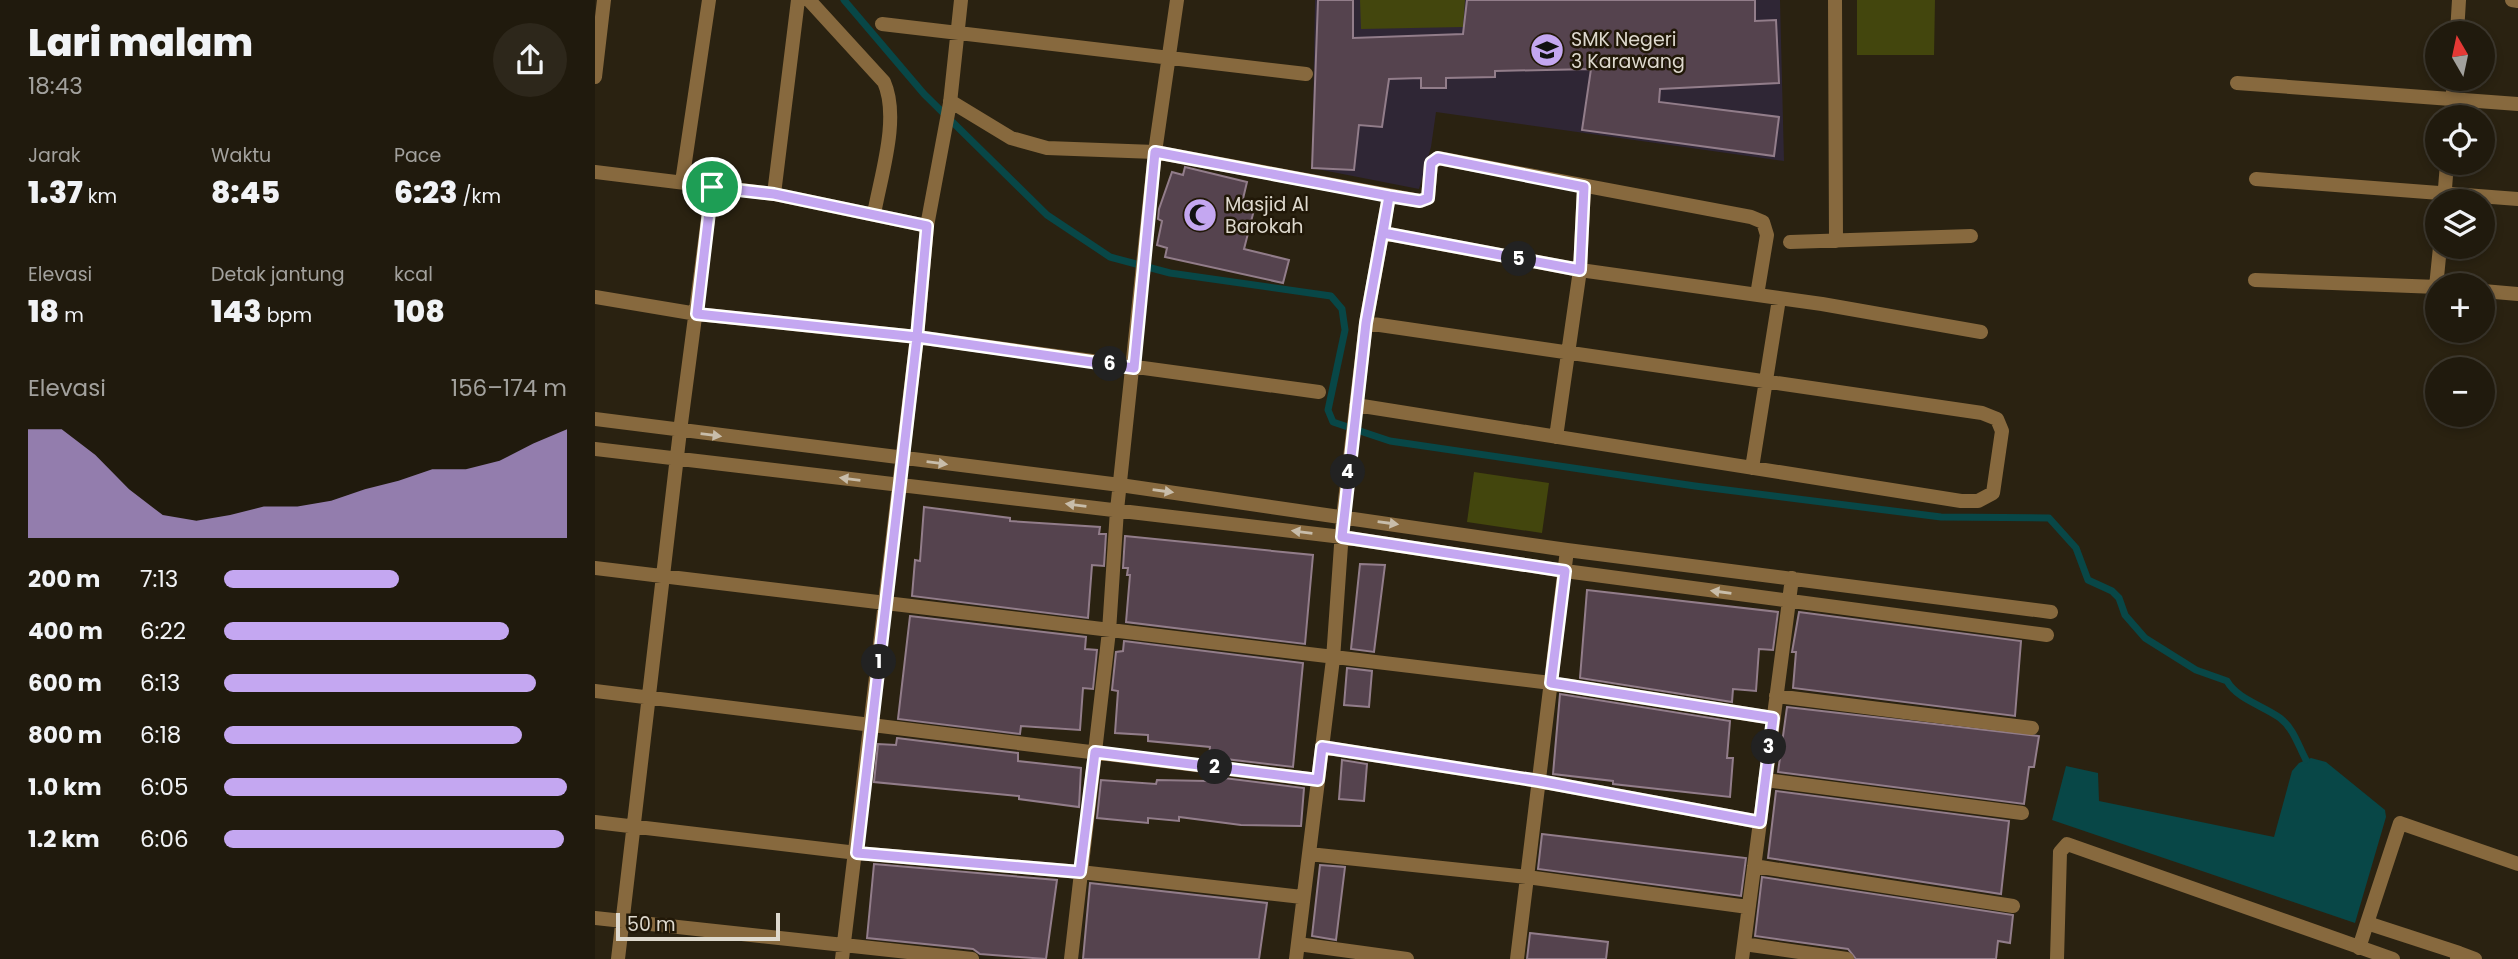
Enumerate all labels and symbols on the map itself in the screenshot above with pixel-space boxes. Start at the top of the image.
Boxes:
north arrow [2425,21,2495,91]
place label: SMK Negeri 3 Karawang [1571,26,1685,75]
school or university icon: SMK Negeri 3 Karawang [1528,31,1566,69]
pin [682,157,742,217]
place label: Masjid Al Barokah [1225,191,1309,240]
mosque icon: Masjid Al Barokah [1181,196,1219,234]
pin: 5 [1501,242,1537,276]
pin: 6 [1093,346,1127,382]
one-way arrow [700,429,722,440]
pin: 4 [1331,454,1365,490]
one-way arrow [926,458,948,469]
one-way arrow [839,474,861,485]
one-way arrow [1152,486,1174,497]
one-way arrow [1065,500,1087,511]
one-way arrow [1377,518,1399,529]
one-way arrow [1291,526,1313,537]
one-way arrow [1710,586,1732,597]
pin: 1 [861,644,897,680]
pin: 3 [1751,730,1787,764]
pin: 2 [1197,750,1233,784]
scale bar [616,910,781,942]

